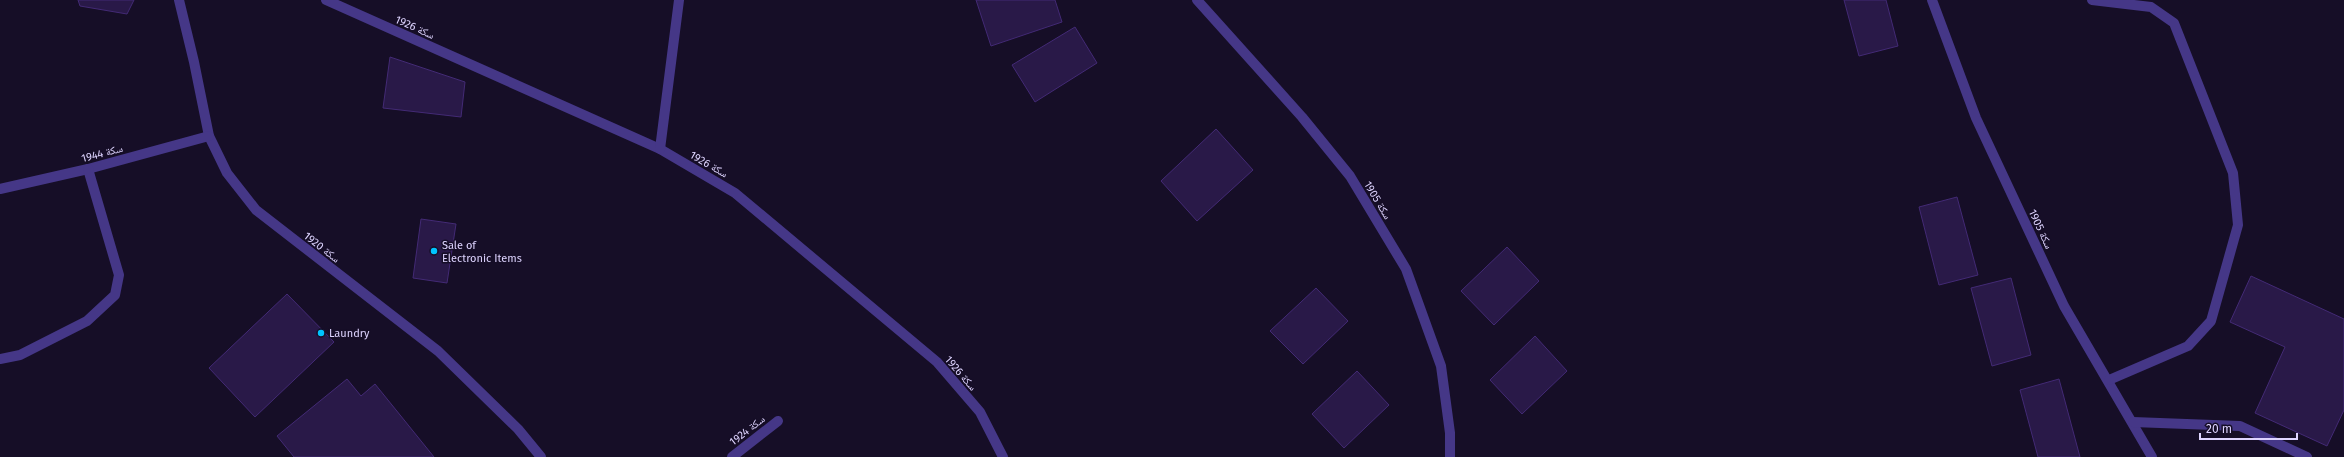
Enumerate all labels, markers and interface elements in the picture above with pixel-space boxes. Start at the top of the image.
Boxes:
street label: سكة 1926 [393,13,437,42]
street label: سكة 1944 [80,142,124,165]
street label: سكة 1926 [687,148,730,181]
street label: سكة 1905 [1361,179,1394,222]
street label: سكة 1905 [2026,207,2055,251]
street label: سكة 1920 [301,229,342,265]
place label: Sale of Electronic Items [442,239,522,265]
marker: Sale of Electronic Items [429,246,439,256]
place label: Laundry [329,327,370,340]
marker: Laundry [316,328,326,338]
street label: سكة 1926 [942,353,979,393]
street label: سكة 1924 [727,413,768,448]
scale bar [2200,415,2297,441]
text: 20 m [2206,422,2232,436]

